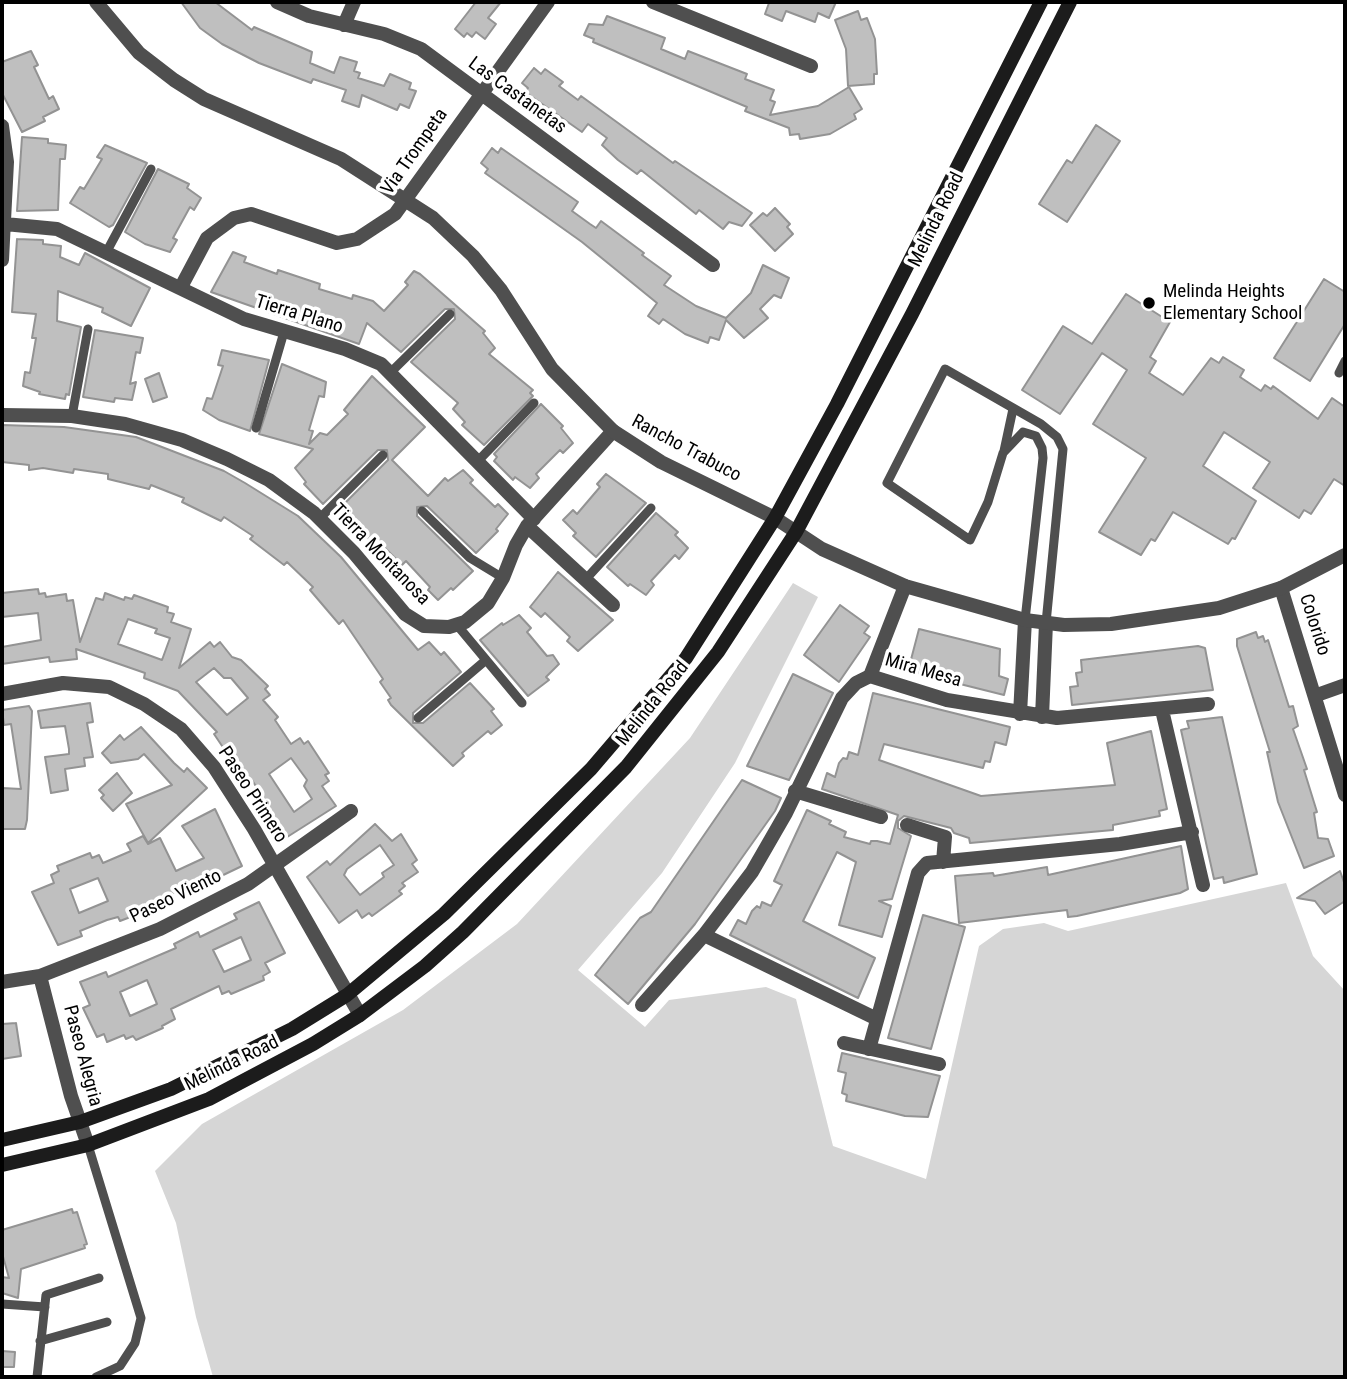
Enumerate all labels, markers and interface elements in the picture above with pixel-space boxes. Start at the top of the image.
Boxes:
street label: Las Castanetas [463,53,571,139]
street label: Via Trompeta [377,104,453,200]
street label: Melinda Road [904,169,970,271]
place label: Melinda Heights Elementary School [1163,281,1302,325]
street label: Tierra Plano [252,291,346,339]
marker: Melinda Heights Elementary School [1141,295,1157,311]
street label: Rancho Trabuco [627,411,745,487]
street label: Tierra Montanosa [326,500,434,610]
street label: Colorido [1293,591,1335,659]
street label: Mira Mesa [882,649,964,693]
street label: Melinda Road [612,657,694,751]
street label: Paseo Primero [212,743,292,847]
street label: Paseo Viento [126,865,226,929]
street label: Paseo Alegria [58,1003,106,1109]
street label: Melinda Road [181,1031,283,1097]

